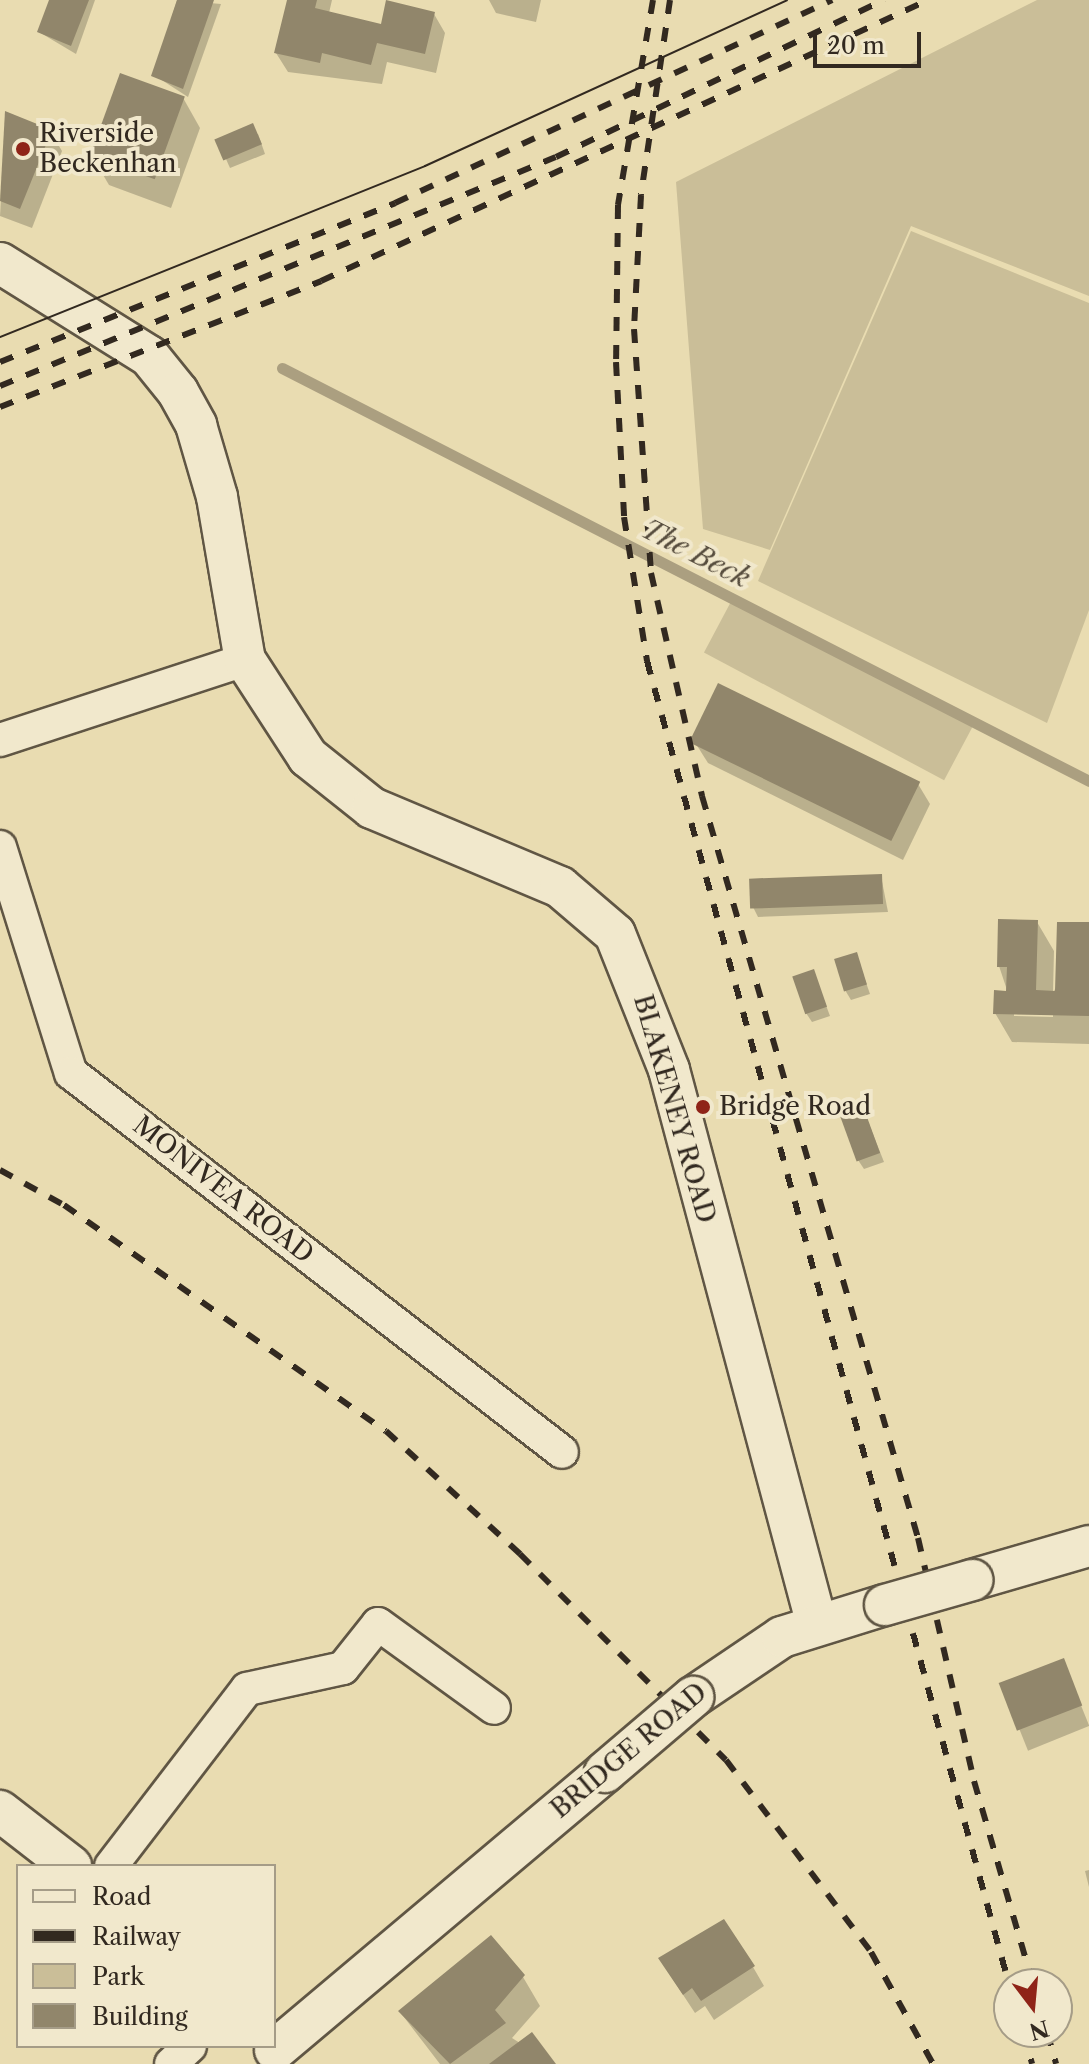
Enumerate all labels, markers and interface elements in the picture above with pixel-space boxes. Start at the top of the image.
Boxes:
scale bar [817,16,925,66]
text: 20 m [827,31,885,60]
place label: Riverside Beckenhan [39,118,176,180]
marker: Riverside Beckenhan [14,140,32,158]
water label: The Beck [636,512,756,594]
street label: BLAKENEY ROAD [626,991,722,1227]
place label: Bridge Road [719,1091,871,1123]
marker: Bridge Road [694,1098,712,1116]
street label: MONIVEA ROAD [126,1110,320,1270]
street label: BRIDGE ROAD [545,1677,713,1825]
legend [16,1864,276,2048]
text: Road [92,1882,151,1911]
text: Railway [92,1922,181,1951]
text: Park [92,1962,144,1991]
north arrow [993,1968,1073,2048]
text: Building [92,2002,188,2031]
text: N [1026,2014,1052,2045]

